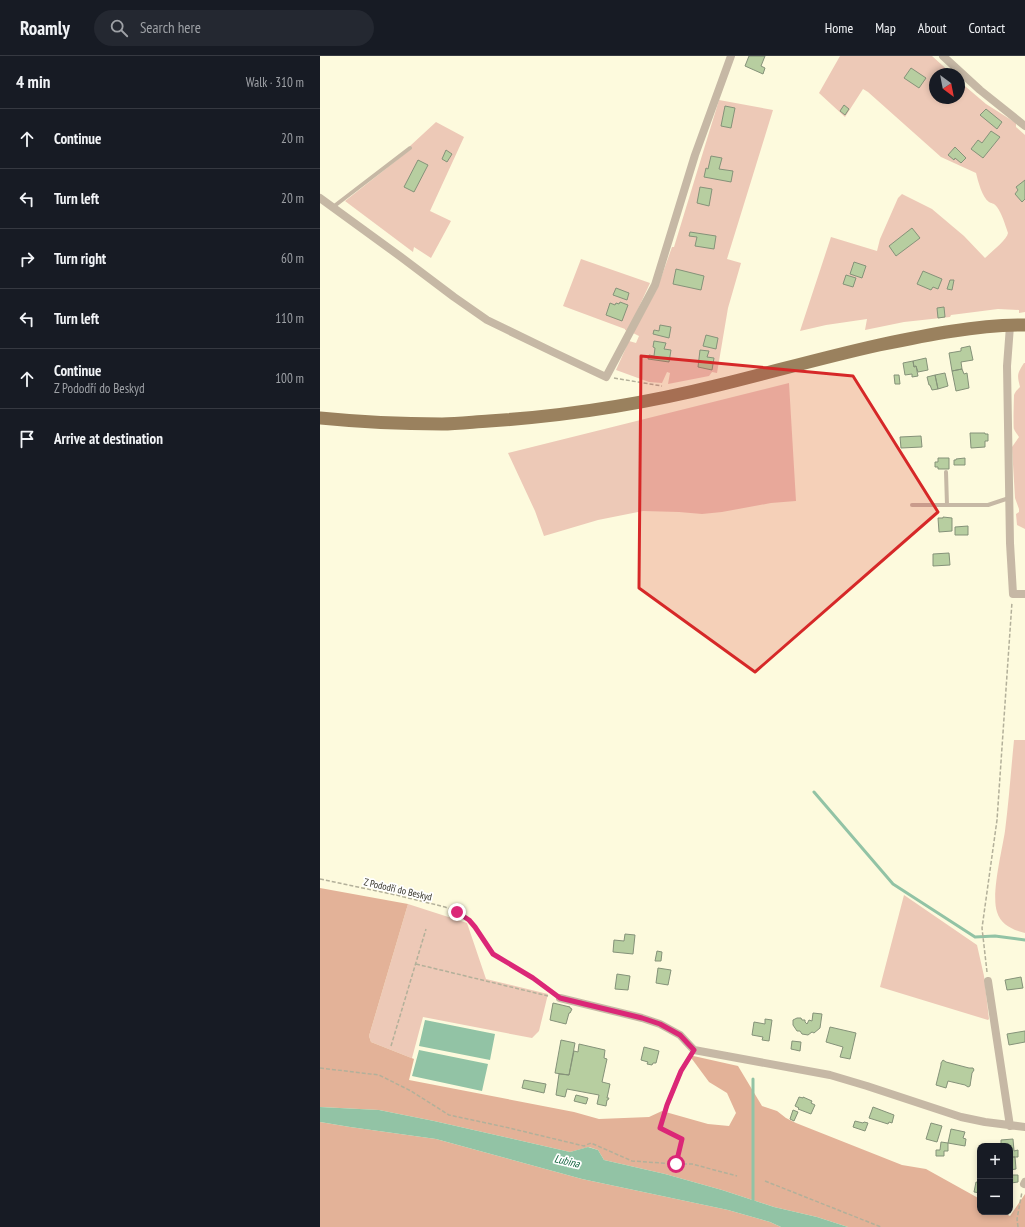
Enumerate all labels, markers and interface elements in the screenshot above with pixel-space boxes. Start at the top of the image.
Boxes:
search box [94,10,374,46]
text: Roamly [20,16,70,40]
icon: search [108,17,130,39]
text: Search here [140,18,201,37]
text: Home [825,19,853,37]
text: Map [875,19,896,37]
text: About [918,19,947,37]
text: Contact [969,19,1005,37]
north arrow [929,68,965,104]
text: 4 min [16,71,50,93]
text: Walk · 310 m [246,74,304,91]
icon: ahead [16,128,38,150]
text: Continue [54,129,101,148]
text: 20 m [281,130,304,147]
icon: left [16,188,38,210]
text: Turn left [54,189,99,208]
text: 20 m [281,190,304,207]
icon: right [16,248,38,270]
text: Turn right [54,249,106,268]
text: 60 m [281,250,304,267]
icon: left [16,308,38,330]
text: Turn left [54,309,99,328]
text: 110 m [275,310,304,327]
text: Continue [54,361,101,380]
icon: ahead [16,368,38,390]
text: 100 m [275,370,304,387]
text: Z Pododří do Beskyd [54,380,145,397]
icon: arrive [16,428,38,450]
text: Arrive at destination [54,429,163,448]
street label: Z Pododří do Beskyd [362,875,433,904]
route end [448,903,466,921]
map controls [977,1143,1013,1215]
button: + [977,1143,1013,1179]
water label: Lubina [553,1151,582,1171]
route start [667,1155,685,1173]
button: − [977,1179,1013,1215]

